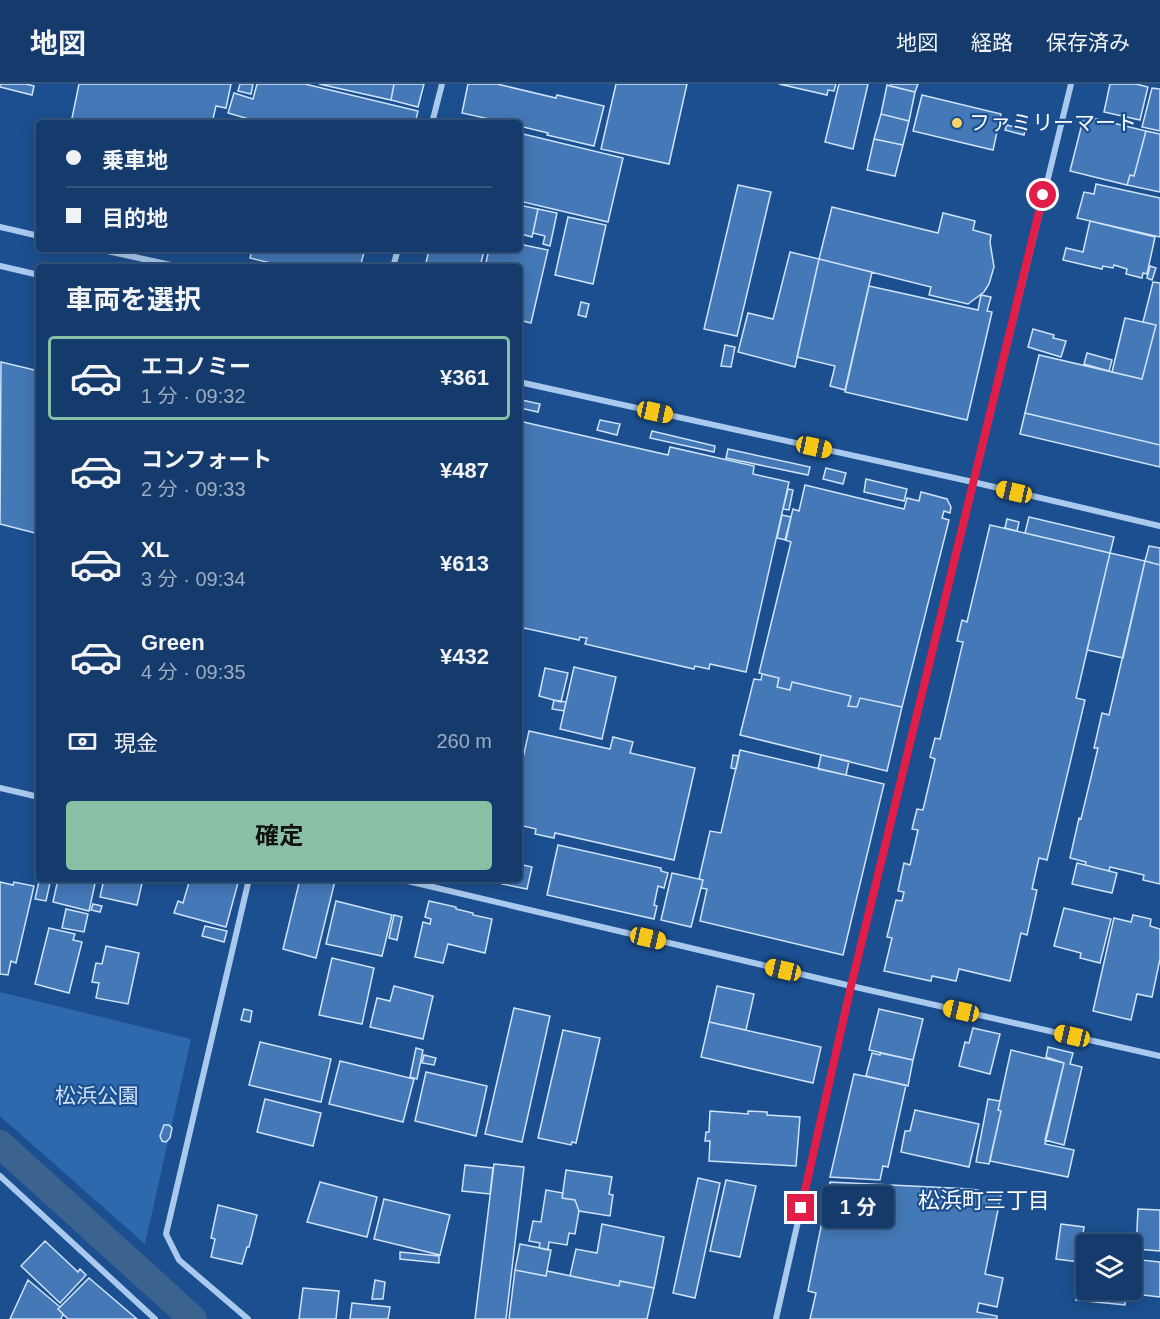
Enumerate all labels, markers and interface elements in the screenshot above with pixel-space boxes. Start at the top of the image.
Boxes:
text: 地図 [30,28,86,59]
text: 地図 [896,31,938,54]
text: 経路 [971,31,1013,54]
text: 保存済み [1046,31,1130,54]
place label: ファミリーマート [969,111,1137,134]
marker: ファミリーマート [950,116,964,130]
text: 乗車地 [102,148,168,173]
route start [1029,181,1056,208]
text: 目的地 [102,206,168,231]
text: 車両を選択 [66,285,201,315]
icon: car [69,351,123,405]
text: エコノミー [141,354,251,379]
text: ¥361 [440,365,489,390]
text: 1 分 · 09:32 [141,385,246,407]
car [636,399,674,425]
car [795,434,833,460]
icon: car [69,444,123,498]
text: コンフォート [141,447,272,472]
text: ¥487 [440,458,489,483]
text: 2 分 · 09:33 [141,478,246,500]
car [994,479,1034,505]
icon: car [69,537,123,591]
text: XL [141,537,169,562]
text: ¥613 [440,551,489,576]
text: 3 分 · 09:34 [141,568,246,590]
icon: car [69,630,123,684]
text: Green [141,630,205,655]
text: ¥432 [440,644,489,669]
text: 4 分 · 09:35 [141,661,246,683]
icon: cash [66,725,99,758]
text: 260 m [436,730,492,752]
text: 現金 [114,731,158,756]
button: 確定 [66,801,492,870]
car [628,925,668,951]
car [763,957,803,983]
car [941,998,981,1024]
car [1052,1023,1092,1049]
park label: 松浜公園 [55,1084,139,1107]
callout: 1 分 [822,1187,894,1229]
district label: 松浜町三丁目 [918,1188,1050,1213]
route end [787,1194,814,1221]
text: 1 分 [840,1196,876,1218]
map controls [1076,1234,1142,1300]
button: layers [1076,1234,1142,1300]

